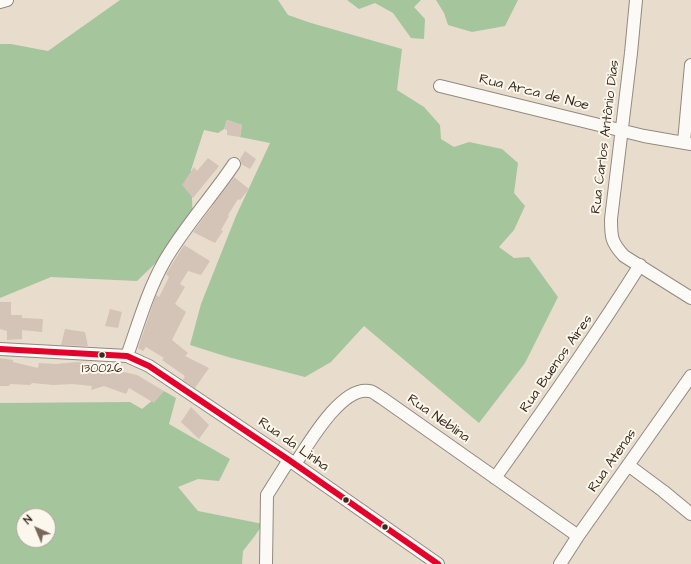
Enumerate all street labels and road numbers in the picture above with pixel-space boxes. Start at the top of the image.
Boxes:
street label: Rua Carlos Antônio Dias [588,59,624,215]
street label: Rua Arca de Noe [477,71,591,115]
street label: Rua Buenos Aires [517,312,597,416]
street label: Rua Neblina [403,391,473,447]
street label: Rua da Linha [254,414,332,476]
street label: Rua Atenas [585,426,641,496]

